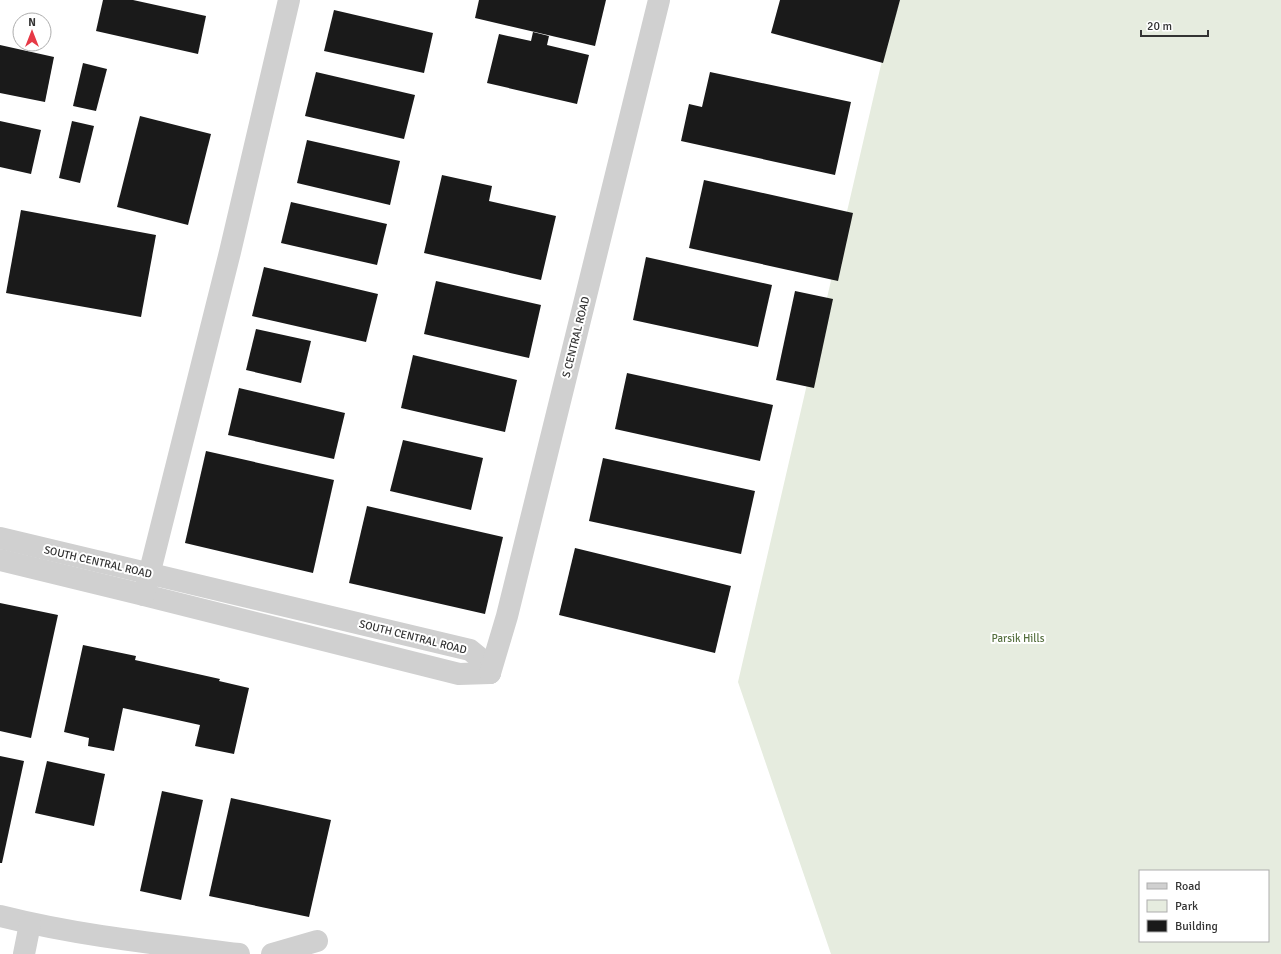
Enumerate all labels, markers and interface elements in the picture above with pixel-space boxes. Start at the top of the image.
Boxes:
north arrow [12,12,52,52]
scale bar [1141,12,1208,38]
text: N [28,16,36,29]
text: 20 m [1147,19,1172,34]
street label: S CENTRAL ROAD [560,295,592,379]
street label: SOUTH CENTRAL ROAD [43,543,153,581]
street label: SOUTH CENTRAL ROAD [358,617,468,657]
park label: Parsik Hills [992,632,1045,645]
legend [1139,870,1269,942]
text: Road [1175,879,1201,894]
text: Park [1175,899,1198,914]
text: Building [1175,919,1218,934]

